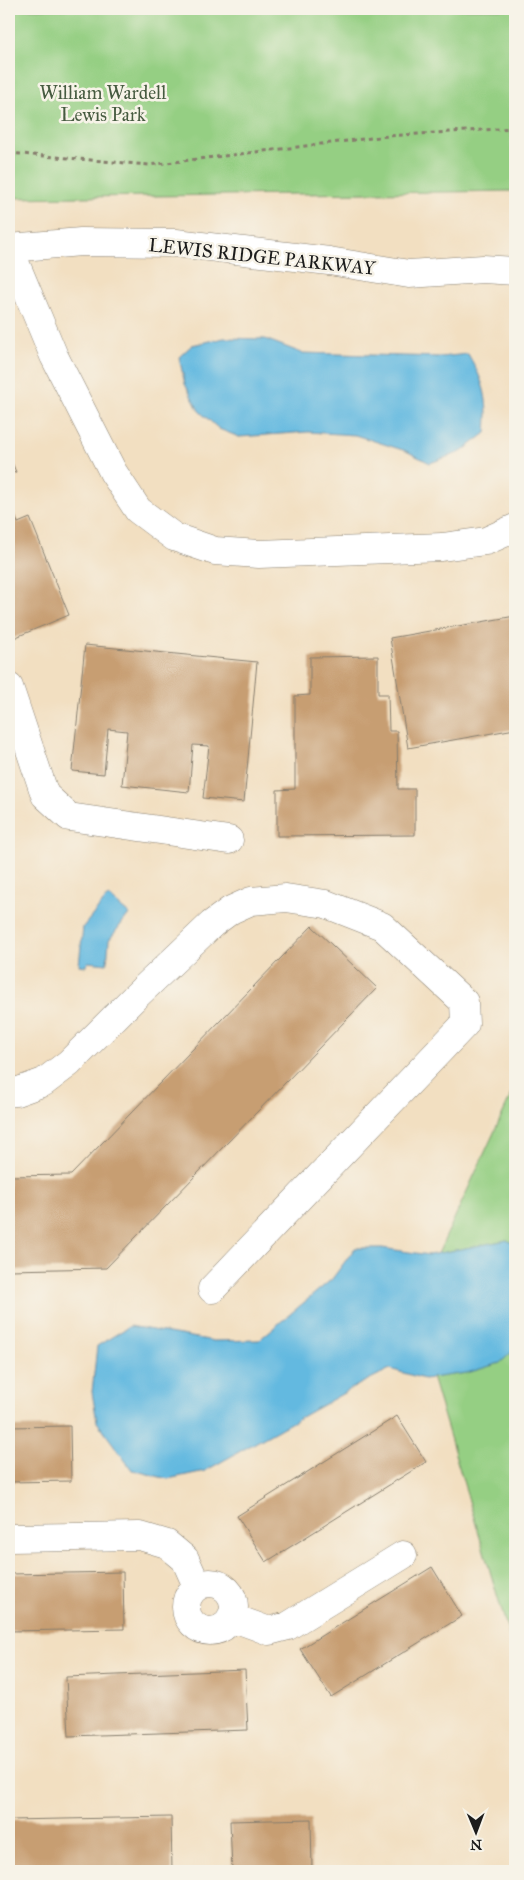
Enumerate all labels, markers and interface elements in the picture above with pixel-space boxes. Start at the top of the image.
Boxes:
park label: William Wardell Lewis Park [40,81,167,126]
street label: LEWIS RIDGE PARKWAY [147,233,377,280]
north arrow [452,1808,502,1858]
text: N [470,1836,482,1853]

